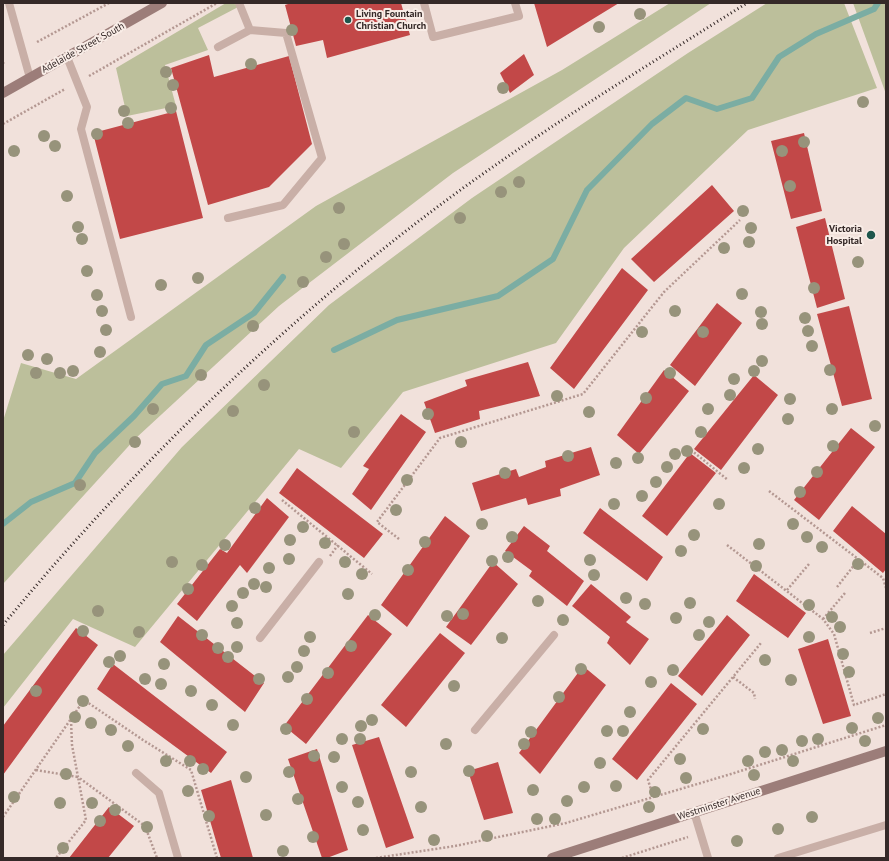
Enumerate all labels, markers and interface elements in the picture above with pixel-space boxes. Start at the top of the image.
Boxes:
place label: Living Fountain Christian Church [356,8,426,32]
marker: Living Fountain Christian Church [343,15,353,25]
street label: Adelaide Street South [39,20,127,76]
place label: Victoria Hospital [826,223,862,246]
marker: Victoria Hospital [865,229,877,241]
street label: Westminster Avenue [676,785,762,823]

